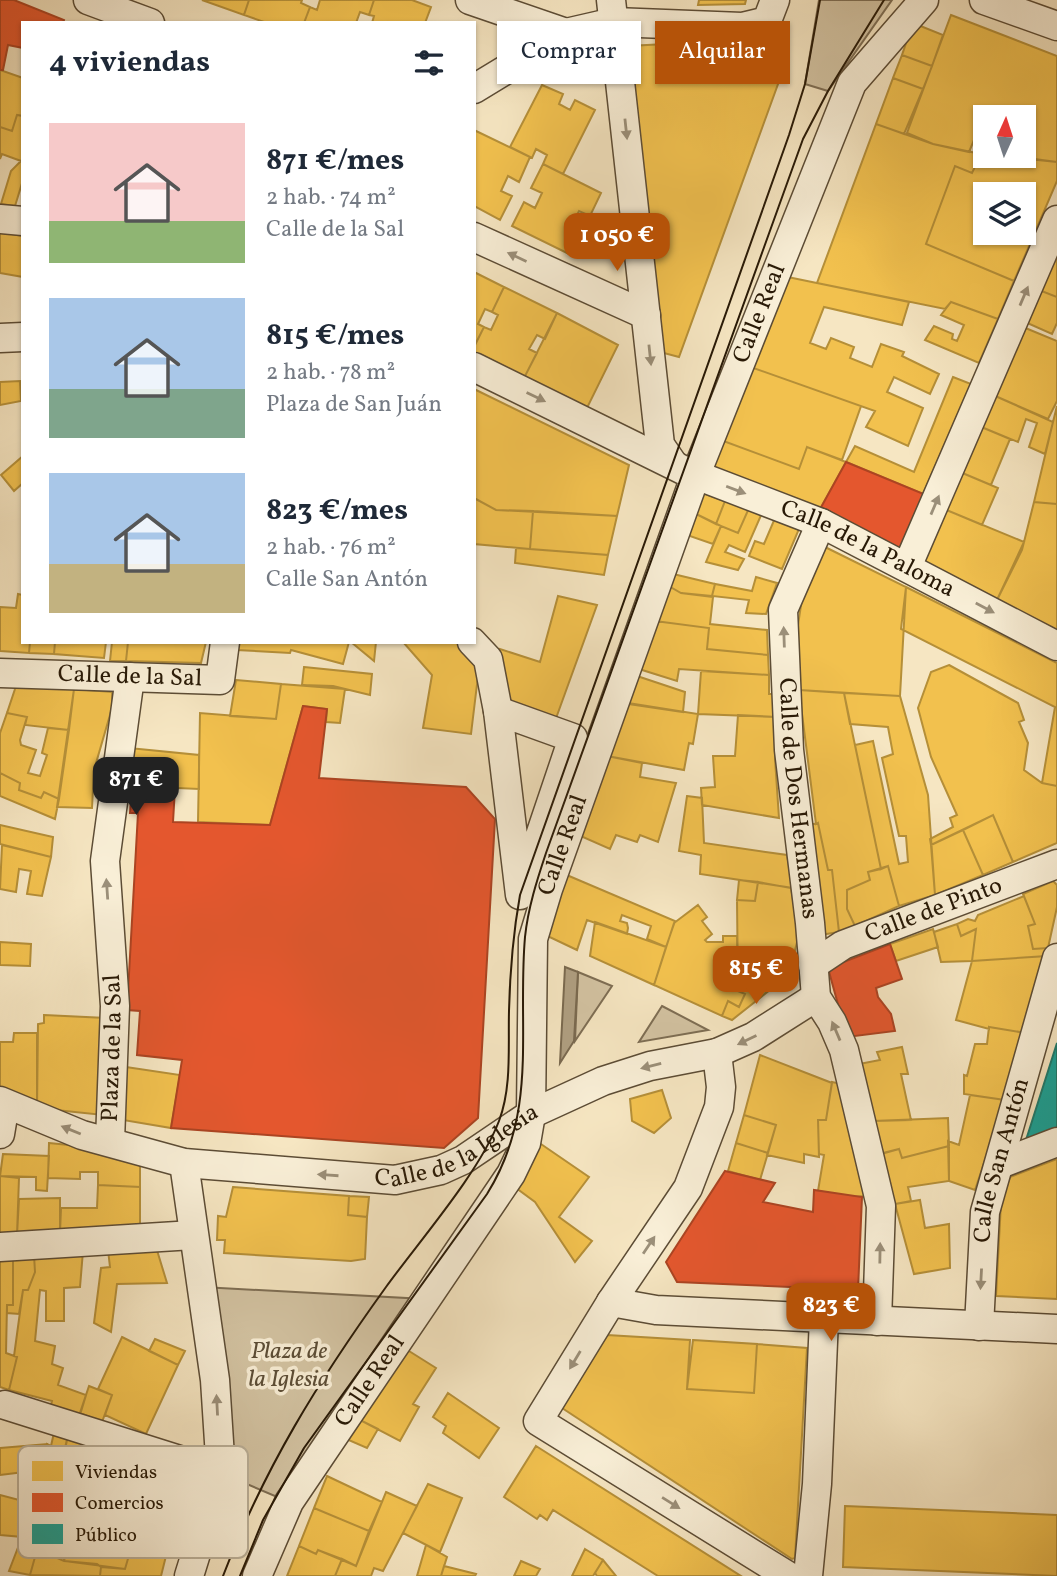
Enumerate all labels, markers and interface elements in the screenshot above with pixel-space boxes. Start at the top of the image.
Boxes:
chip: Comprar [497,21,641,84]
chip: Alquilar [655,21,790,84]
text: 4 viviendas [49,42,210,84]
icon: filters [410,44,448,82]
north arrow [973,105,1036,168]
map controls [973,105,1036,245]
one-way arrow [621,118,632,140]
text: 871 €/mes [266,140,404,182]
icon: home [105,151,189,235]
text: 2 hab. · 74 m² [266,182,396,214]
button: layers [973,182,1036,245]
text: Calle de la Sal [266,214,404,246]
pin: 1 050 € [552,214,682,273]
text: 1 050 € [580,220,654,252]
one-way arrow [507,251,527,262]
street label: Calle Real [725,259,795,369]
one-way arrow [1019,285,1030,306]
text: 815 €/mes [266,315,404,357]
icon: home [105,326,189,410]
one-way arrow [645,344,656,366]
text: 2 hab. · 78 m² [266,357,395,389]
text: Plaza de San Juán [266,389,442,421]
one-way arrow [526,391,546,402]
one-way arrow [725,485,746,496]
text: 823 €/mes [266,490,408,532]
street label: Calle de la Paloma [775,492,961,607]
one-way arrow [929,494,940,515]
icon: home [105,501,189,585]
text: 2 hab. · 76 m² [266,532,396,564]
text: Calle San Antón [266,564,428,596]
one-way arrow [975,602,995,614]
one-way arrow [778,626,789,648]
street label: Calle de la Sal [57,658,203,696]
street label: Calle de Dos Hermanas [769,677,826,921]
pin: 871 € [87,758,185,817]
text: 871 € [109,764,163,796]
street label: Calle Real [530,790,597,900]
street label: Calle de Pinto [860,869,1007,952]
one-way arrow [101,878,112,900]
pin: 815 € [707,946,805,1006]
text: 815 € [729,953,783,985]
street label: Plaza de la Sal [94,973,132,1123]
one-way arrow [830,1021,841,1042]
one-way arrow [737,1034,757,1045]
one-way arrow [639,1061,661,1072]
street label: Calle San Antón [966,1074,1039,1244]
street label: Calle de la Iglesia [373,1096,544,1198]
one-way arrow [60,1125,81,1136]
one-way arrow [316,1169,338,1180]
one-way arrow [642,1236,655,1255]
one-way arrow [874,1242,886,1264]
one-way arrow [976,1268,987,1290]
pin: 823 € [782,1284,880,1343]
text: 823 € [802,1290,860,1322]
street label: Calle Real [327,1329,414,1434]
park label: Plaza de la Iglesia [249,1335,329,1397]
one-way arrow [569,1351,582,1370]
one-way arrow [211,1393,222,1415]
legend [18,1446,248,1558]
text: Viviendas [75,1460,157,1486]
text: Comercios [75,1491,164,1517]
one-way arrow [661,1497,681,1510]
text: Público [75,1523,137,1549]

